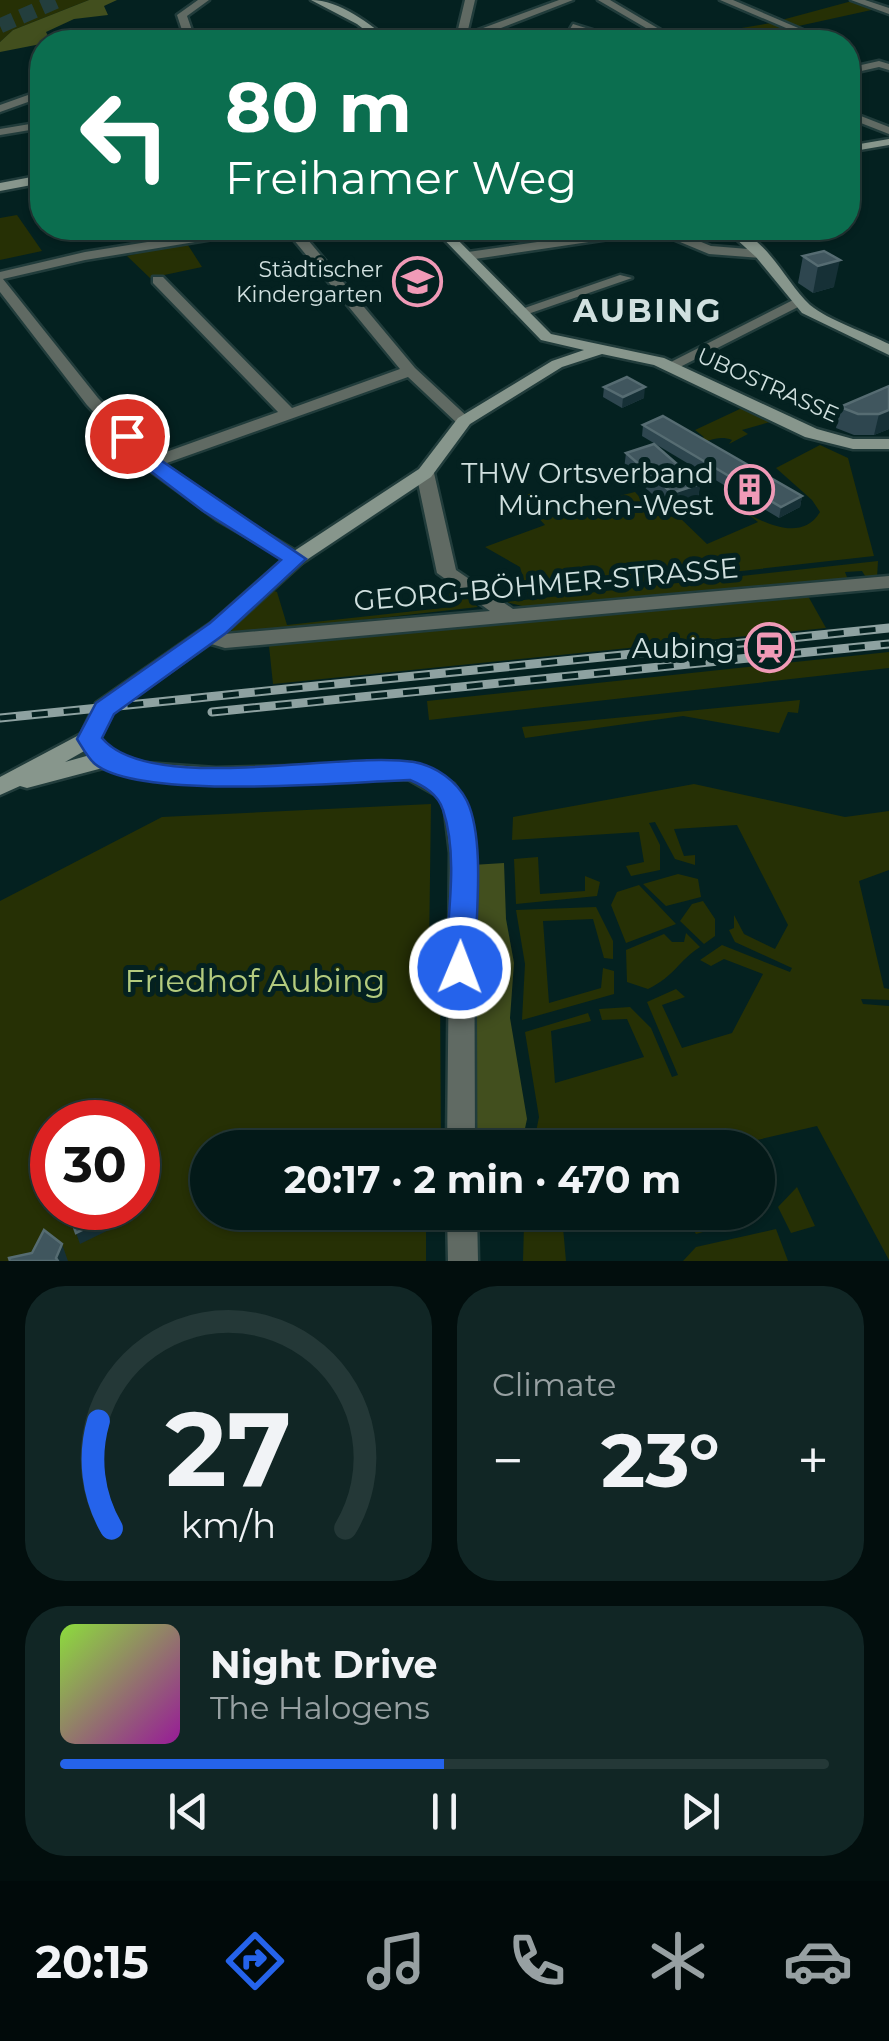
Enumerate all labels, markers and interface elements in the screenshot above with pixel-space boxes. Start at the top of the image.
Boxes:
text: 80 m [225,64,412,150]
icon: left [60,70,190,200]
text: Freihamer Weg [225,150,577,205]
place label: Städtischer Kindergarten [236,256,383,308]
school or university icon: Städtischer Kindergarten [392,256,444,308]
district label: AUBING [572,291,723,330]
street label: UBOSTRASSE [693,342,843,428]
pin [85,394,170,479]
icon: arrive [100,409,155,464]
place label: THW Ortsverband München-West [461,456,714,522]
building icon: THW Ortsverband München-West [723,463,775,515]
street label: GEORG-BÖHMER-STRASSE [352,550,740,618]
station icon: Aubing [744,622,796,674]
place label: Aubing [632,631,735,665]
position arrow [408,916,512,1020]
park label: Friedhof Aubing [124,961,386,1000]
speed limit sign: 30 [30,1100,160,1230]
text: 20:17 · 2 min · 470 m [284,1156,681,1203]
text: Climate [492,1365,616,1404]
text: 27 [166,1385,291,1512]
text: 23° [601,1414,720,1506]
text: − [492,1427,524,1494]
text: + [797,1427,829,1494]
text: km/h [181,1503,276,1547]
text: Night Drive [210,1641,437,1688]
text: The Halogens [210,1688,430,1727]
icon: previous [161,1784,216,1839]
icon: pause [417,1784,472,1839]
icon: next [673,1784,728,1839]
icon: directions [220,1926,290,1996]
icon: music [361,1926,431,1996]
icon: phone [502,1926,572,1996]
icon: climate [643,1926,713,1996]
icon: car [783,1926,853,1996]
text: 20:15 [35,1934,149,1989]

